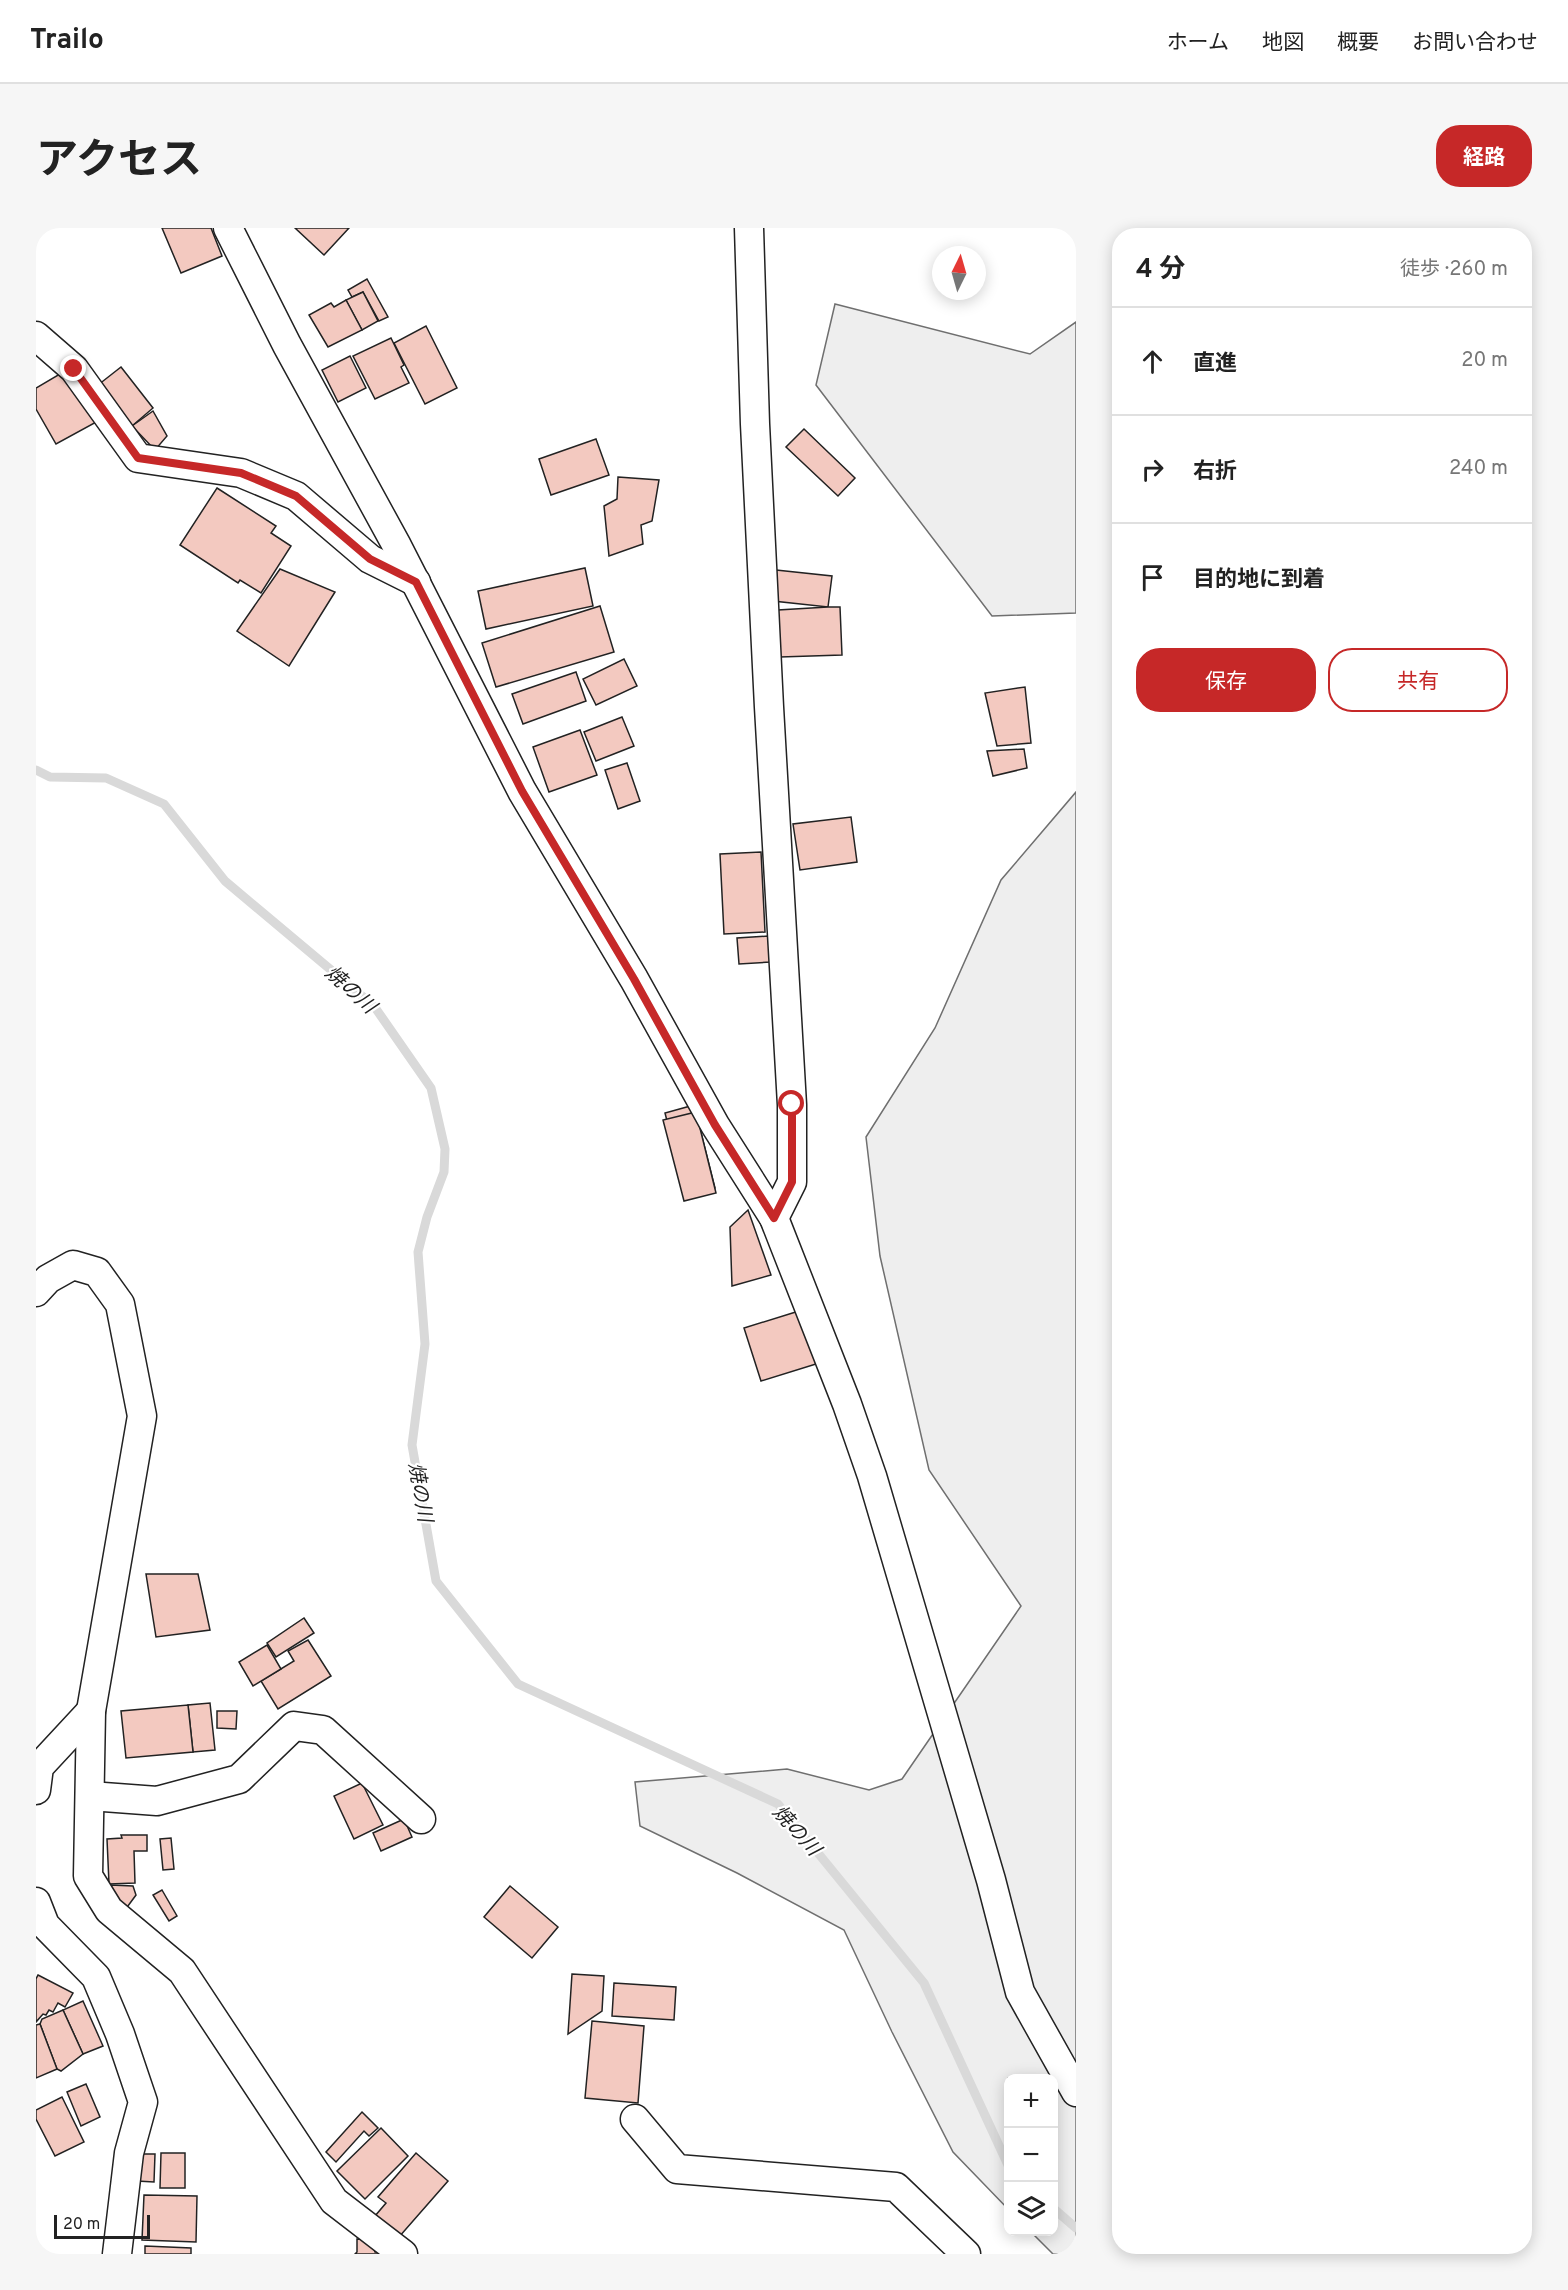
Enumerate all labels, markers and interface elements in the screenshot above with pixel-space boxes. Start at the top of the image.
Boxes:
text: Trailo [30,23,104,59]
text: ホーム [1167,30,1229,57]
text: 地図 [1262,30,1304,57]
text: 概要 [1337,30,1379,57]
text: お問い合わせ [1412,30,1538,57]
button: 経路 [1436,125,1532,187]
text: アクセス [36,136,202,189]
north arrow [932,246,986,300]
text: 4 分 [1136,254,1185,287]
text: 徒歩 · 260 m [1400,257,1508,283]
icon: ahead [1136,345,1169,378]
text: 20 m [1461,348,1508,374]
text: 直進 [1193,351,1237,378]
route end [60,355,86,381]
icon: right [1136,453,1169,486]
text: 240 m [1449,456,1508,482]
text: 右折 [1193,459,1237,486]
icon: arrive [1136,561,1169,594]
text: 目的地に到着 [1193,567,1325,594]
button: 保存 [1136,648,1316,712]
button: 共有 [1328,648,1508,712]
water label: 焼の川 [319,961,382,1022]
route start [778,1090,804,1116]
water label: 焼の川 [401,1461,437,1526]
water label: 焼の川 [766,1800,827,1864]
map controls [1004,2074,1058,2236]
button: + [1004,2074,1058,2128]
button: − [1004,2128,1058,2182]
button: layers [1004,2182,1058,2236]
scale bar [54,2212,150,2240]
text: 20 m [63,2215,100,2235]

